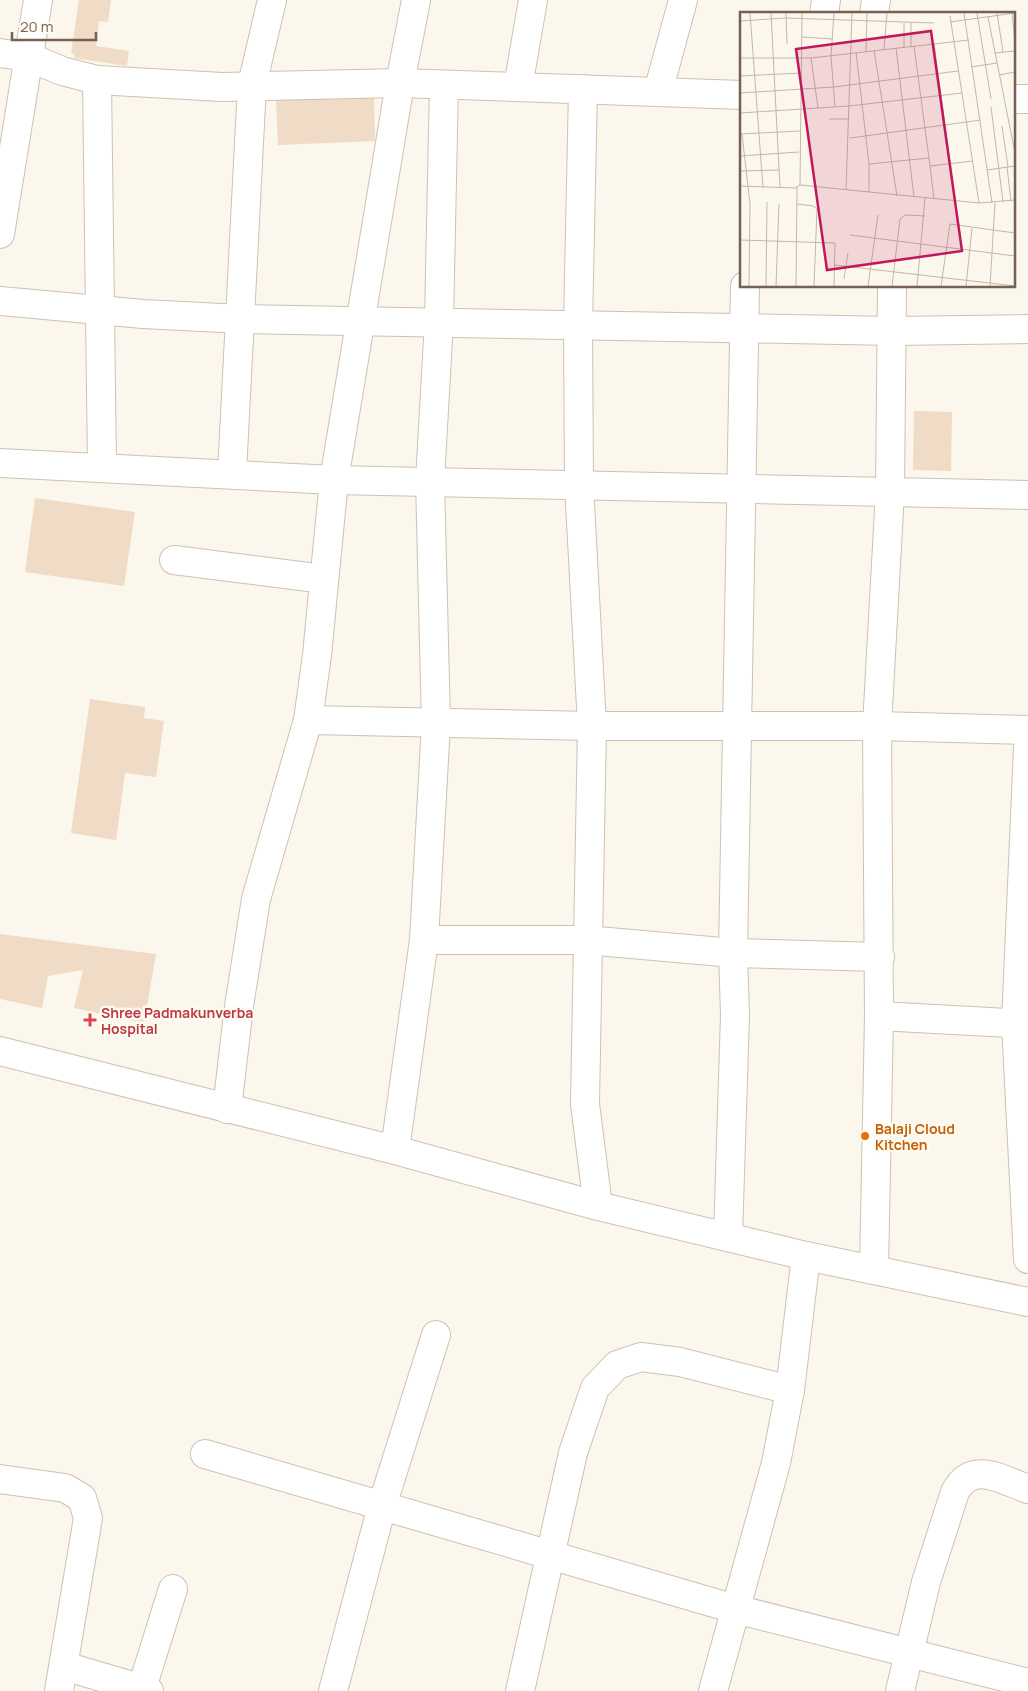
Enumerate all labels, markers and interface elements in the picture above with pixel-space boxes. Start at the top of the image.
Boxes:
scale bar [12,10,96,42]
inset map [740,12,1016,288]
text: 20 m [20,16,53,37]
place label: Shree Padmakunverba Hospital [101,1003,253,1038]
marker: Shree Padmakunverba Hospital [83,1013,97,1027]
place label: Balaji Cloud Kitchen [875,1119,955,1154]
marker: Balaji Cloud Kitchen [859,1130,871,1142]

